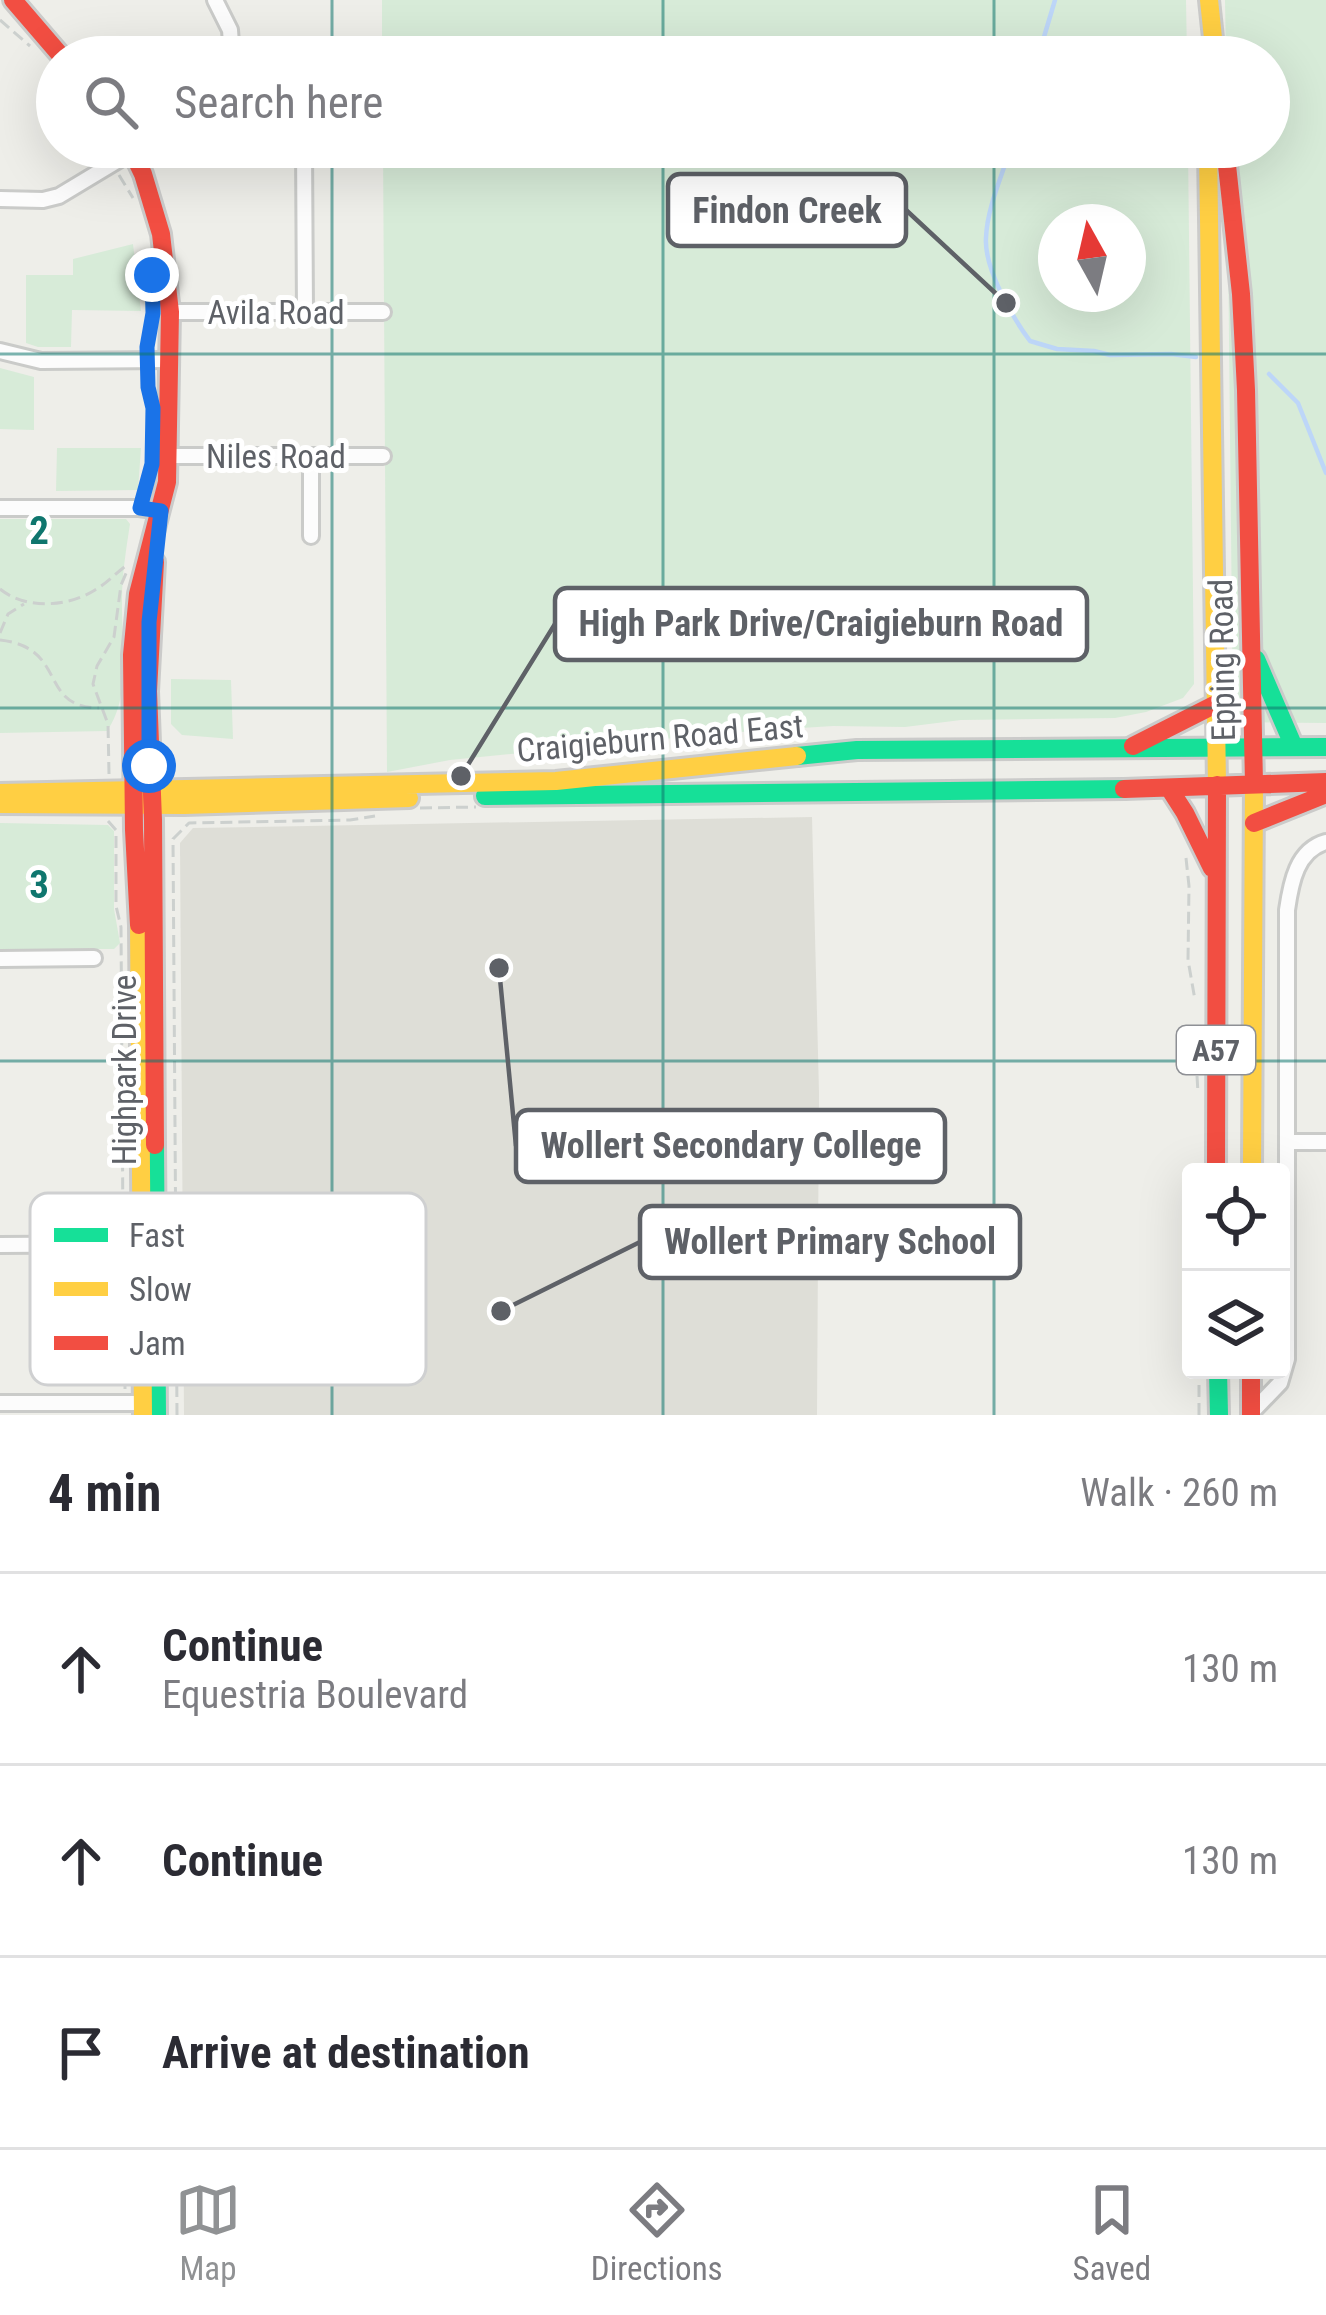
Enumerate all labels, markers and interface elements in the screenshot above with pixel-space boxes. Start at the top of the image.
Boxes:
search box [36,36,1290,168]
icon: search [78,69,144,135]
text: Search here [174,76,383,129]
callout: Findon Creek [668,174,906,246]
text: Findon Creek [692,190,883,232]
north arrow [1038,204,1146,312]
route end [125,248,179,302]
street label: Avila Road [207,293,345,332]
street label: Niles Road [206,437,346,476]
text: 2 [29,508,49,554]
street label: Epping Road [1201,578,1243,742]
callout: High Park Drive/Craigieburn Road [555,588,1087,660]
text: High Park Drive/Craigieburn Road [579,603,1063,645]
street label: Craigieburn Road East [515,706,805,770]
route start [122,739,176,793]
text: 3 [29,862,49,908]
street label: Highpark Drive [105,975,144,1165]
road number: A57 [1177,1026,1255,1074]
callout: Wollert Secondary College [516,1110,945,1182]
text: Wollert Secondary College [540,1125,922,1167]
map controls [1182,1163,1290,1379]
button: locate [1182,1163,1290,1271]
legend [30,1193,426,1385]
callout: Wollert Primary School [640,1206,1020,1278]
text: Fast [129,1216,185,1255]
text: Wollert Primary School [664,1221,996,1263]
text: Slow [129,1270,192,1309]
button: layers [1182,1271,1290,1379]
text: Jam [129,1324,186,1363]
text: 4 min [48,1464,161,1523]
text: Walk · 260 m [1080,1470,1278,1516]
text: Continue [162,1619,323,1672]
icon: ahead [48,1636,114,1702]
text: 130 m [1182,1646,1278,1692]
text: Equestria Boulevard [162,1672,468,1718]
icon: ahead [48,1828,114,1894]
text: Continue [162,1834,323,1887]
text: 130 m [1182,1838,1278,1884]
icon: arrive [48,2020,114,2086]
text: Arrive at destination [162,2026,530,2079]
tab: Map [175,2177,241,2288]
tab: Directions [591,2177,723,2288]
tab: Saved [1073,2177,1151,2288]

